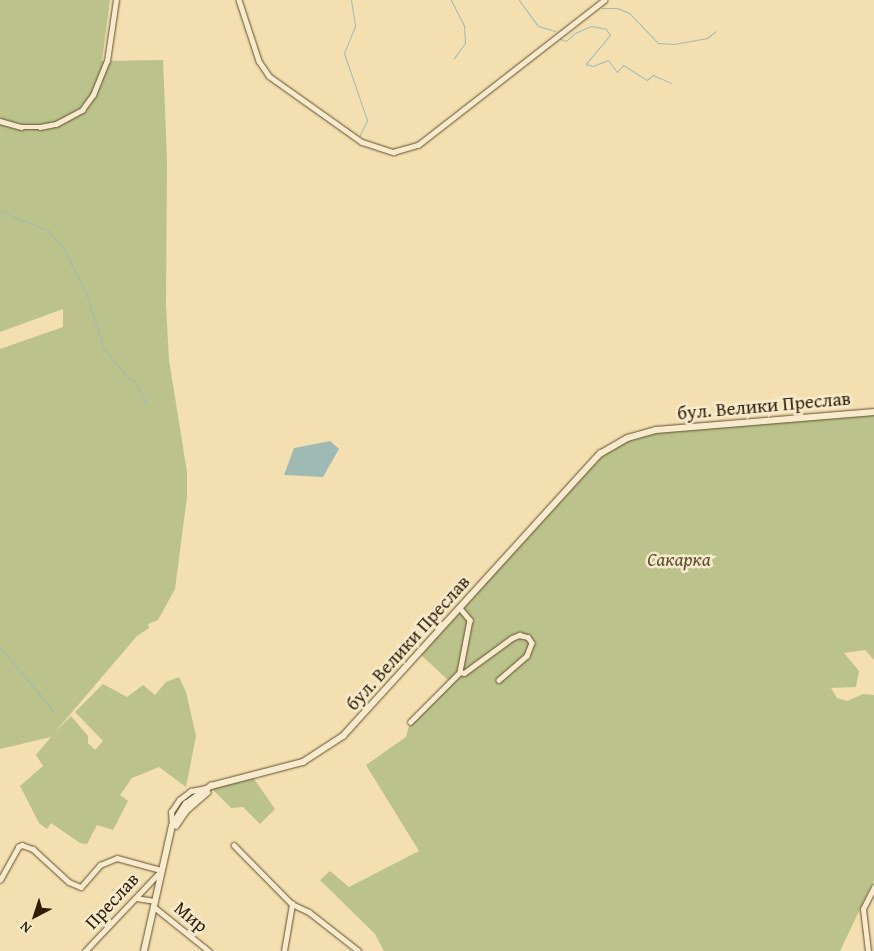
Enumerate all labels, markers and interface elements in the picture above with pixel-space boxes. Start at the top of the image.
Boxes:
street label: бул. Велики Преслав [676,387,852,425]
park label: Сакарка [647,549,711,571]
street label: бул. Велики Преслав [341,571,475,715]
street label: Преслав [80,868,144,934]
north arrow [10,891,60,941]
street label: Мир [170,897,212,937]
text: N [15,917,35,938]

